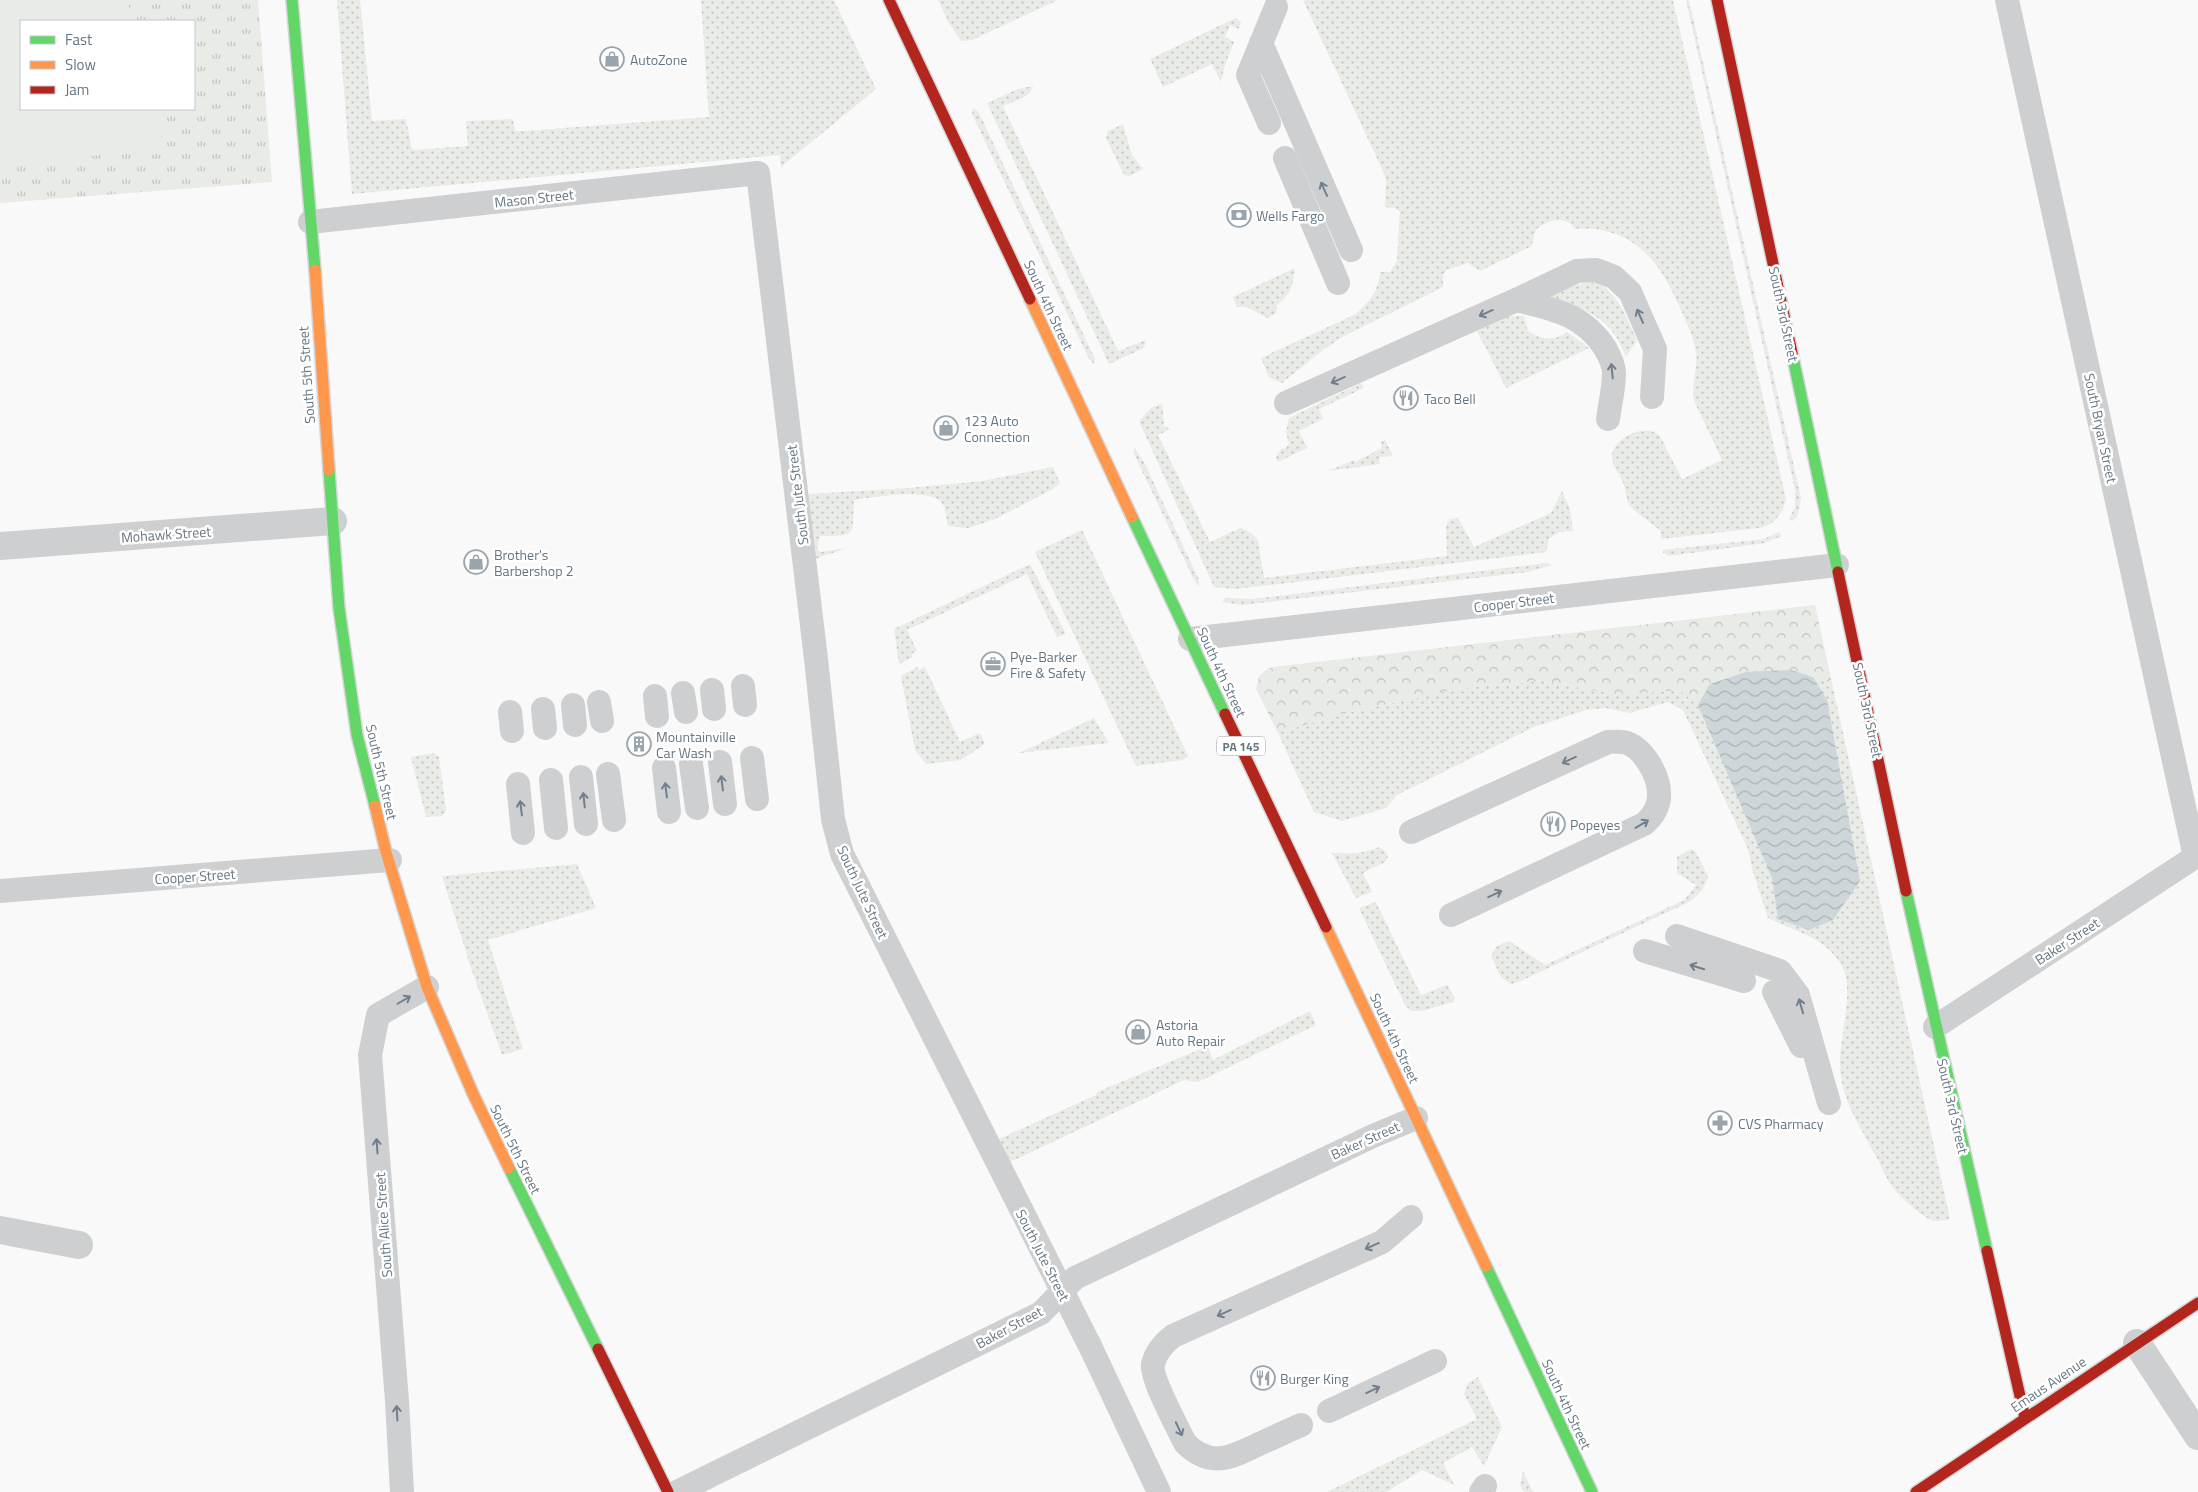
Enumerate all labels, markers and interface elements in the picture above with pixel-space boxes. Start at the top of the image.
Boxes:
legend [20,20,195,110]
text: Fast [65,28,93,51]
shop icon: AutoZone [599,46,625,72]
place label: AutoZone [630,49,687,70]
text: Slow [65,53,96,76]
text: Jam [65,78,89,101]
one-way arrow [1319,182,1329,197]
street label: Mason Street [493,183,575,213]
bank icon: Wells Fargo [1226,202,1252,228]
place label: Wells Fargo [1256,205,1325,226]
street label: South 4th Street [1019,256,1079,354]
street label: South 3rd Street [1764,264,1804,364]
one-way arrow [1479,309,1494,319]
one-way arrow [1635,309,1645,324]
street label: South 5th Street [292,326,320,424]
one-way arrow [1607,363,1617,379]
street label: South Bryan Street [2079,371,2123,485]
one-way arrow [1331,376,1346,385]
restaurant icon: Taco Bell [1393,385,1419,411]
place label: Taco Bell [1424,388,1476,409]
place label: 123 Auto Connection [964,410,1030,447]
shop icon: 123 Auto Connection [933,415,959,441]
street label: South Jute Street [780,444,814,546]
street label: Mohawk Street [120,520,212,548]
place label: Brother's Barbershop 2 [494,544,573,581]
shop icon: Brother's Barbershop 2 [463,549,489,575]
street label: Cooper Street [1473,587,1555,617]
street label: South 4th Street [1192,623,1252,721]
place label: Pye-Barker Fire & Safety [1010,646,1086,683]
office icon: Pye-Barker Fire & Safety [980,651,1006,677]
street label: South 3rd Street [1848,660,1888,760]
street label: South 5th Street [361,722,403,822]
place label: Mountainville Car Wash [656,726,736,763]
building icon: Mountainville Car Wash [626,731,652,757]
road number: PA 145 [1217,736,1265,756]
one-way arrow [1562,755,1577,765]
one-way arrow [717,775,727,791]
one-way arrow [661,782,671,798]
one-way arrow [579,793,589,809]
one-way arrow [516,801,526,817]
restaurant icon: Popeyes [1540,811,1566,837]
place label: Popeyes [1570,814,1620,835]
one-way arrow [1634,819,1648,829]
street label: South Jute Street [832,842,894,942]
street label: Cooper Street [154,863,236,889]
one-way arrow [1487,889,1502,898]
street label: Baker Street [2031,912,2104,970]
one-way arrow [1689,961,1705,971]
street label: South 4th Street [1365,989,1425,1087]
one-way arrow [397,995,412,1005]
one-way arrow [1795,999,1805,1015]
place label: Astoria Auto Repair [1156,1014,1225,1051]
shop icon: Astoria Auto Repair [1125,1019,1151,1045]
street label: South 3rd Street [1932,1056,1974,1156]
street label: South 5th Street [485,1101,547,1197]
pharmacy icon: CVS Pharmacy [1707,1110,1733,1136]
place label: CVS Pharmacy [1738,1113,1824,1134]
street label: Baker Street [1327,1115,1403,1164]
one-way arrow [372,1138,382,1154]
street label: South Alice Street [369,1172,397,1278]
street label: South Jute Street [1011,1205,1075,1305]
one-way arrow [1365,1242,1380,1252]
street label: Baker Street [972,1300,1046,1353]
one-way arrow [1217,1309,1232,1318]
street label: Emaus Avenue [2006,1351,2090,1417]
street label: South 4th Street [1537,1355,1597,1453]
restaurant icon: Burger King [1250,1365,1276,1391]
place label: Burger King [1280,1368,1349,1389]
one-way arrow [1365,1385,1380,1394]
one-way arrow [393,1405,402,1421]
one-way arrow [1175,1421,1184,1436]

